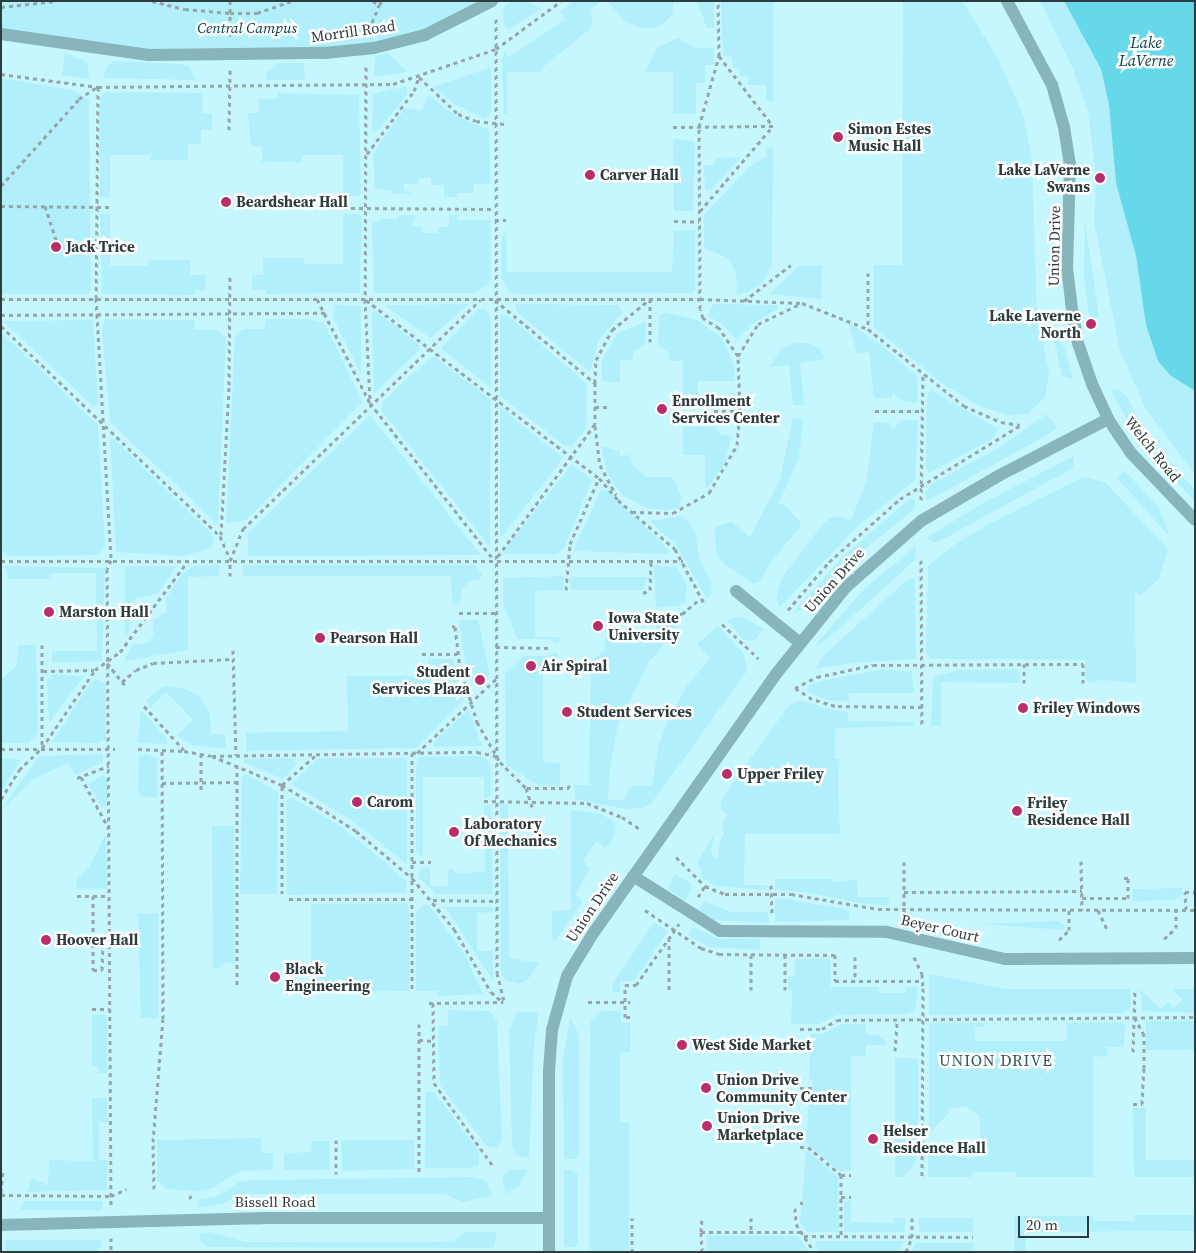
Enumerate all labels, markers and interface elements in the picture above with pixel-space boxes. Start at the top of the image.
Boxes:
street label: Morrill Road [310,16,396,46]
park label: Central Campus [197,19,297,37]
water label: Lake LaVerne [1119,32,1173,70]
place label: Simon Estes Music Hall [848,119,931,154]
marker: Simon Estes Music Hall [832,131,844,143]
place label: Lake LaVerne Swans [998,160,1090,195]
place label: Carver Hall [600,166,679,184]
marker: Carver Hall [584,169,596,181]
marker: Lake LaVerne Swans [1094,172,1106,184]
place label: Beardshear Hall [236,193,348,211]
marker: Beardshear Hall [220,196,232,208]
street label: Union Drive [1044,205,1064,287]
place label: Jack Trice [66,238,135,256]
marker: Jack Trice [50,241,62,253]
place label: Lake Laverne North [989,306,1081,341]
marker: Lake Laverne North [1085,318,1097,330]
place label: Enrollment Services Center [672,391,780,426]
marker: Enrollment Services Center [656,403,668,415]
street label: Welch Road [1121,413,1185,485]
street label: Union Drive [800,544,868,616]
place label: Marston Hall [59,603,149,621]
marker: Marston Hall [43,606,55,618]
place label: Iowa State University [608,608,679,643]
marker: Iowa State University [592,620,604,632]
place label: Pearson Hall [330,629,418,647]
marker: Pearson Hall [314,632,326,644]
place label: Air Spiral [541,657,607,675]
marker: Air Spiral [525,660,537,672]
place label: Student Services Plaza [372,662,470,697]
marker: Student Services Plaza [474,674,486,686]
place label: Friley Windows [1033,699,1141,717]
marker: Friley Windows [1017,702,1029,714]
place label: Student Services [577,703,692,721]
marker: Student Services [561,706,573,718]
place label: Upper Friley [737,765,824,783]
marker: Upper Friley [721,768,733,780]
place label: Carom [367,793,413,811]
place label: Friley Residence Hall [1027,793,1130,828]
marker: Carom [351,796,363,808]
marker: Friley Residence Hall [1011,805,1023,817]
place label: Laboratory Of Mechanics [464,814,557,849]
marker: Laboratory Of Mechanics [448,826,460,838]
street label: Union Drive [562,868,622,946]
street label: Beyer Court [899,910,981,946]
place label: Hoover Hall [56,931,138,949]
marker: Hoover Hall [40,934,52,946]
place label: Black Engineering [285,959,370,994]
marker: Black Engineering [269,971,281,983]
place label: West Side Market [692,1036,811,1054]
marker: West Side Market [676,1039,688,1051]
district label: UNION DRIVE [938,1050,1054,1070]
place label: Union Drive Community Center [716,1070,847,1105]
marker: Union Drive Community Center [700,1082,712,1094]
place label: Union Drive Marketplace [717,1108,804,1143]
marker: Union Drive Marketplace [701,1120,713,1132]
place label: Helser Residence Hall [883,1121,986,1156]
marker: Helser Residence Hall [867,1133,879,1145]
street label: Bissell Road [235,1193,315,1211]
scale bar [1021,1206,1092,1238]
text: 20 m [1026,1214,1058,1235]

